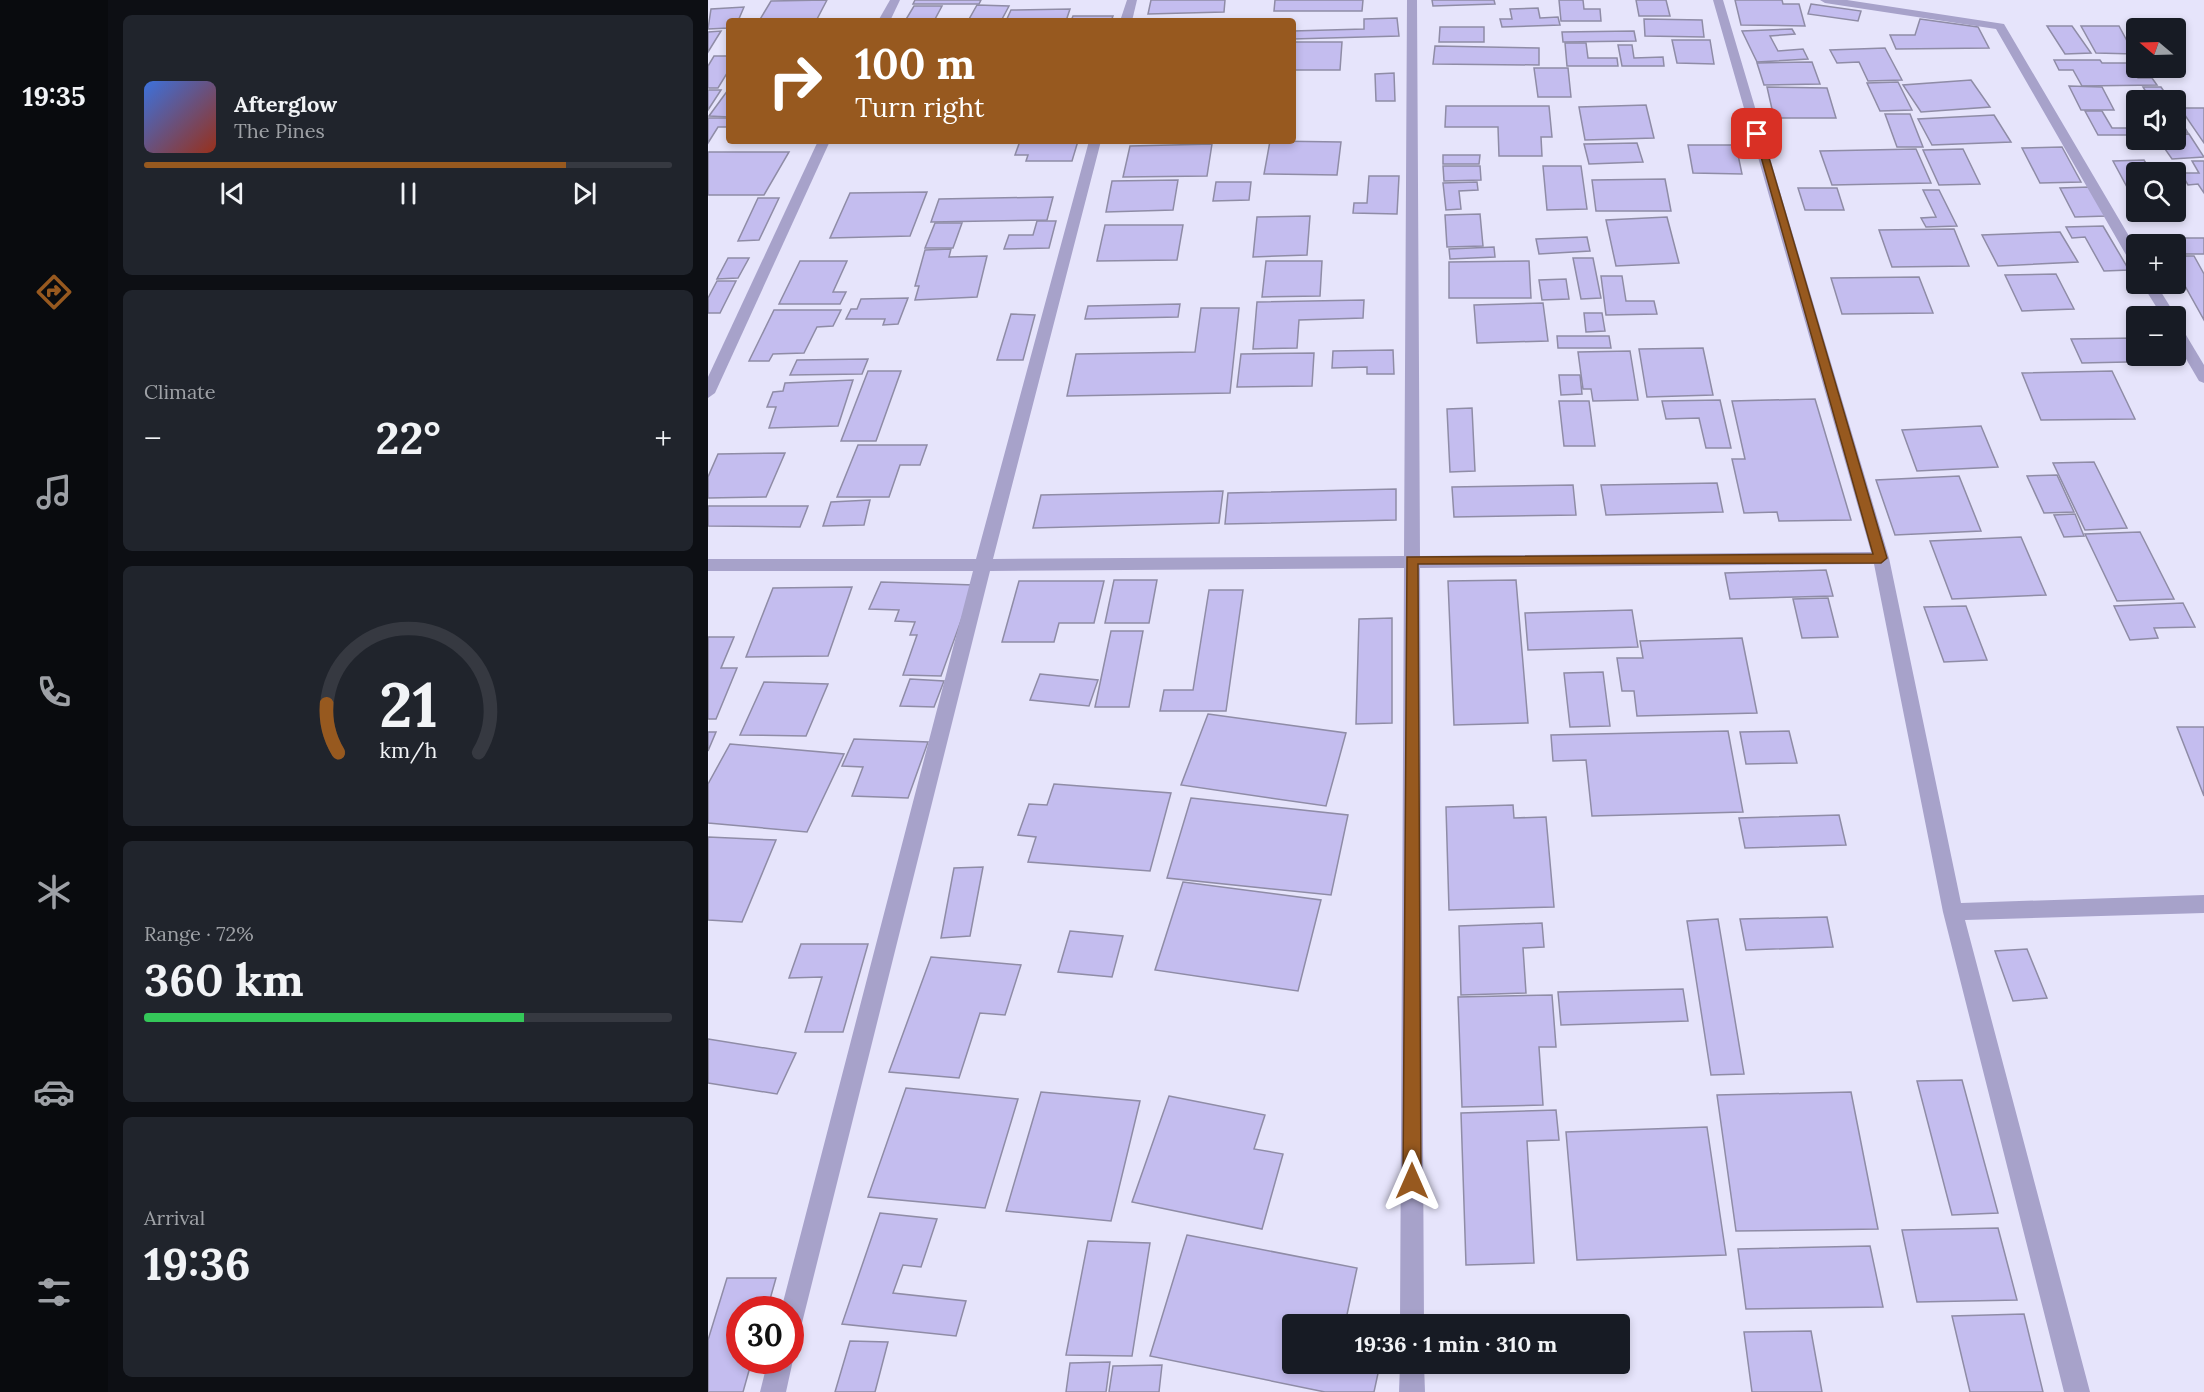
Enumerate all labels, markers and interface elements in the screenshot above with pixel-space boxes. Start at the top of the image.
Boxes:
north arrow [2126,18,2186,78]
map controls [2126,18,2186,366]
text: 100 m [855,37,975,91]
icon: right [756,42,834,120]
text: 19:35 [23,79,85,113]
text: Afterglow [234,90,337,118]
text: Turn right [855,90,984,124]
button: sound [2126,90,2186,150]
pin [1731,108,1782,159]
icon: arrive [1740,117,1773,150]
text: The Pines [234,118,325,143]
button: search [2126,162,2186,222]
icon: previous [216,177,249,210]
icon: pause [392,177,425,210]
icon: next [568,177,601,210]
button: + [2126,234,2186,294]
icon: directions [33,271,75,313]
button: − [2126,306,2186,366]
text: Climate [144,379,216,404]
text: 22° [375,409,441,466]
text: − [144,417,162,459]
text: + [654,417,672,459]
icon: music [33,471,75,513]
text: 21 [379,664,437,744]
icon: phone [33,671,75,713]
text: km/h [379,736,437,764]
icon: climate [33,871,75,913]
text: Range · 72% [144,921,254,946]
text: 360 km [144,951,304,1008]
icon: car [33,1071,75,1113]
position arrow [1380,1149,1444,1213]
text: Arrival [144,1205,205,1230]
text: 19:36 [144,1235,251,1292]
icon: filters [33,1271,75,1313]
speed limit sign: 30 [726,1296,804,1374]
text: 19:36 · 1 min · 310 m [1355,1330,1557,1358]

